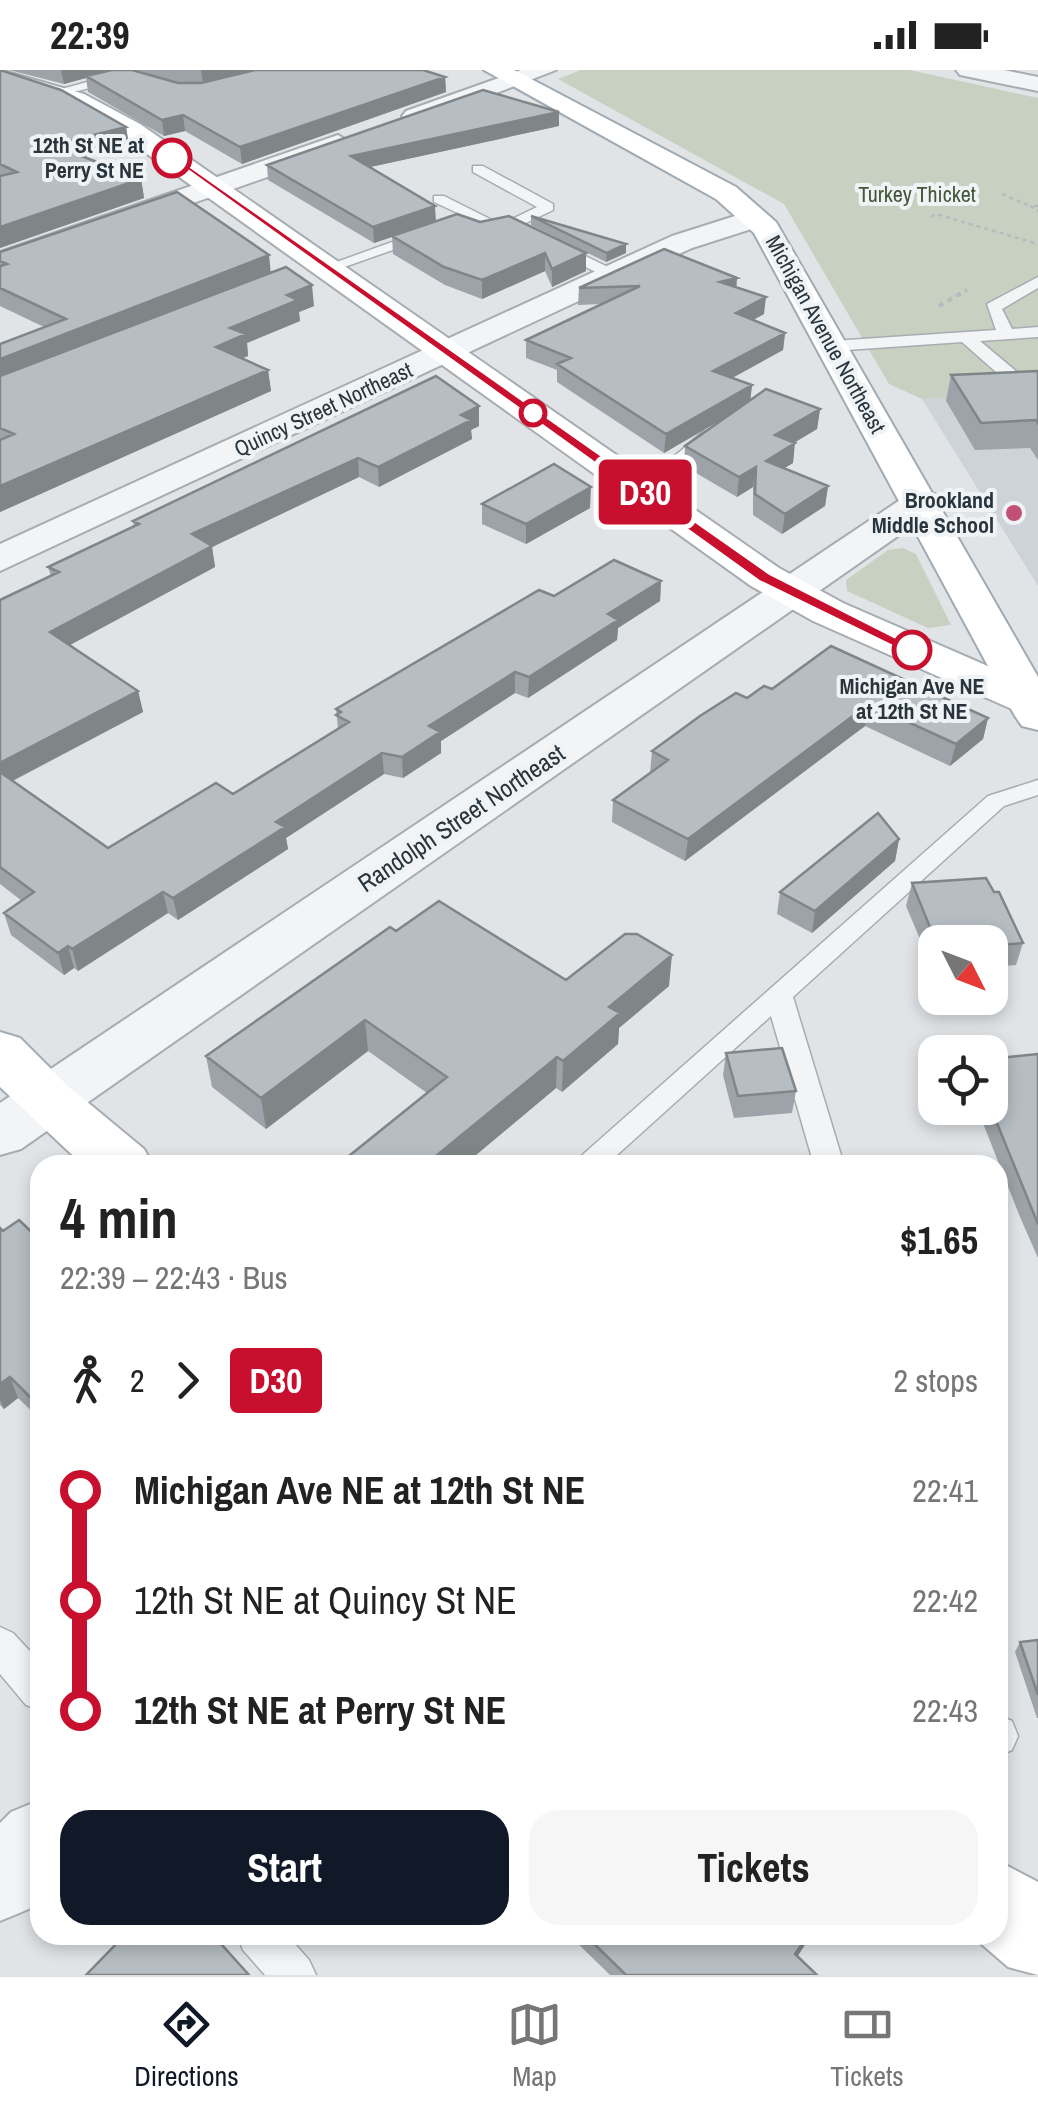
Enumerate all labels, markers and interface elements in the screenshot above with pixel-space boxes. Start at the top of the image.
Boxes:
text: 22:39 [50,10,130,61]
place label: 12th St NE at Perry St NE [33,130,144,185]
marker: 12th St NE at Perry St NE [153,139,191,177]
park label: Turkey Thicket [858,179,976,209]
street label: Michigan Avenue Northeast [759,229,893,439]
street label: Quincy Street Northeast [229,355,417,463]
unlabelled marker [520,400,546,426]
line badge: D30 [588,460,702,524]
text: D30 [619,469,671,516]
place label: Brookland Middle School [872,485,994,540]
marker: Brookland Middle School [1003,502,1025,524]
marker: Michigan Ave NE at 12th St NE [893,631,931,669]
place label: Michigan Ave NE at 12th St NE [839,671,985,726]
street label: Randolph Street Northeast [351,736,571,900]
north arrow [918,925,1008,1015]
map controls [918,925,1008,1125]
button: locate [918,1035,1008,1125]
text: 4 min [60,1181,178,1255]
text: $1.65 [900,1215,978,1266]
text: 22:39 – 22:43 · Bus [60,1256,288,1299]
icon: walk [60,1353,115,1408]
icon: forward [160,1353,215,1408]
text: D30 [250,1357,302,1404]
text: 2 [130,1359,145,1402]
text: 2 stops [893,1359,978,1402]
text: Michigan Ave NE at 12th St NE [134,1465,585,1516]
text: 22:41 [912,1469,978,1512]
text: 12th St NE at Quincy St NE [134,1575,517,1626]
text: 22:42 [912,1579,978,1622]
text: 12th St NE at Perry St NE [134,1685,506,1736]
text: 22:43 [912,1689,978,1732]
button: Start [60,1810,509,1925]
button: Tickets [529,1810,978,1925]
tab: Directions [134,1997,239,2095]
tab: Map [507,1997,562,2095]
tab: Tickets [830,1997,904,2095]

